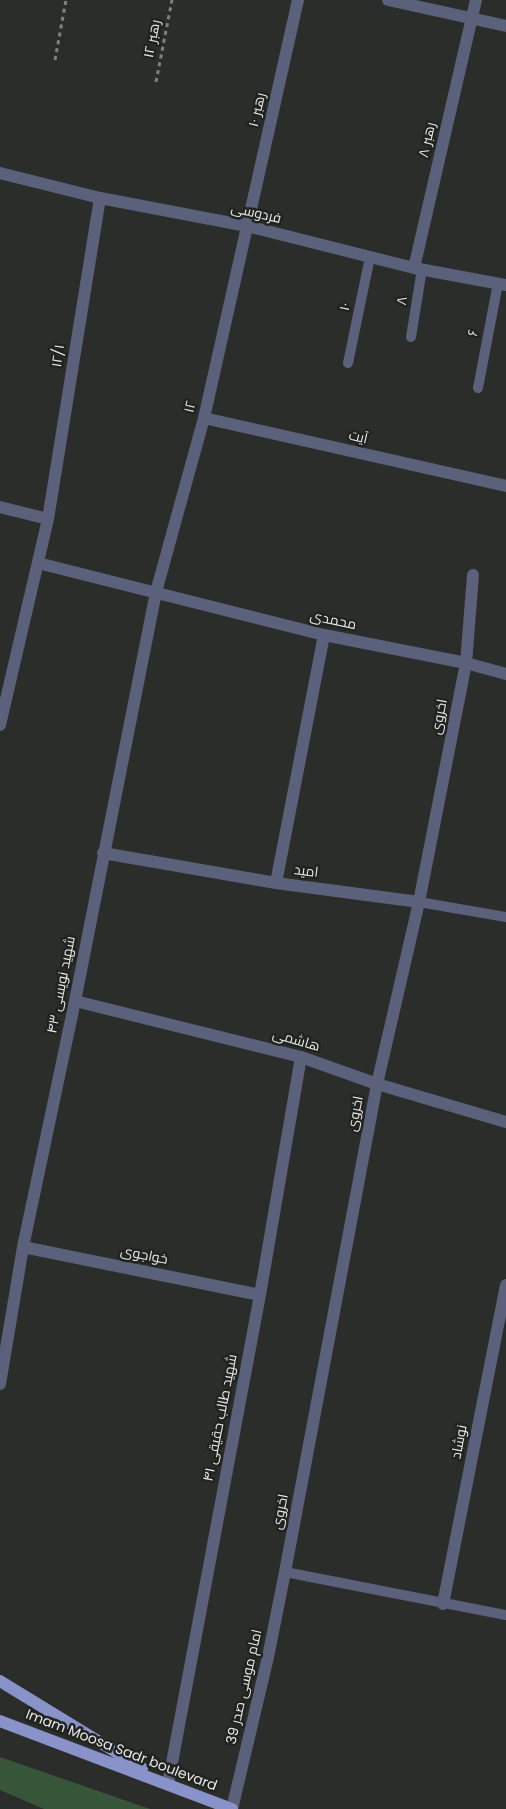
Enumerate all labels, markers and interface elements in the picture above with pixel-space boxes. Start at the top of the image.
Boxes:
street label: رهبر ۱۲ [141,18,165,60]
street label: رهبر ۱۰ [246,91,270,129]
street label: رهبر ۸ [416,121,440,159]
street label: فردوسی [229,200,283,228]
street label: ۸ [394,295,412,307]
street label: ۱۰ [337,301,355,313]
street label: ۶ [465,328,483,338]
street label: ۱۲/۱ [49,343,69,369]
street label: ۱۲ [181,399,201,415]
street label: آیت [347,428,369,448]
street label: محمدی [308,608,358,634]
street label: اخروی [428,698,452,736]
street label: امید [293,862,319,882]
street label: ۴۳ شهید نویسی [44,935,80,1035]
street label: هاشمی [270,1026,322,1056]
street label: اخروی [344,1095,368,1133]
street label: خواجوی [119,1243,169,1269]
street label: ۴۱ شهید طالب حقیقی [200,1353,242,1483]
street label: نوشاد [448,1424,472,1460]
street label: اخروی [269,1493,293,1531]
street label: امام موسی صدر 39 [224,1628,266,1746]
street label: Imam Moosa Sadr boulevard [23,1707,219,1795]

